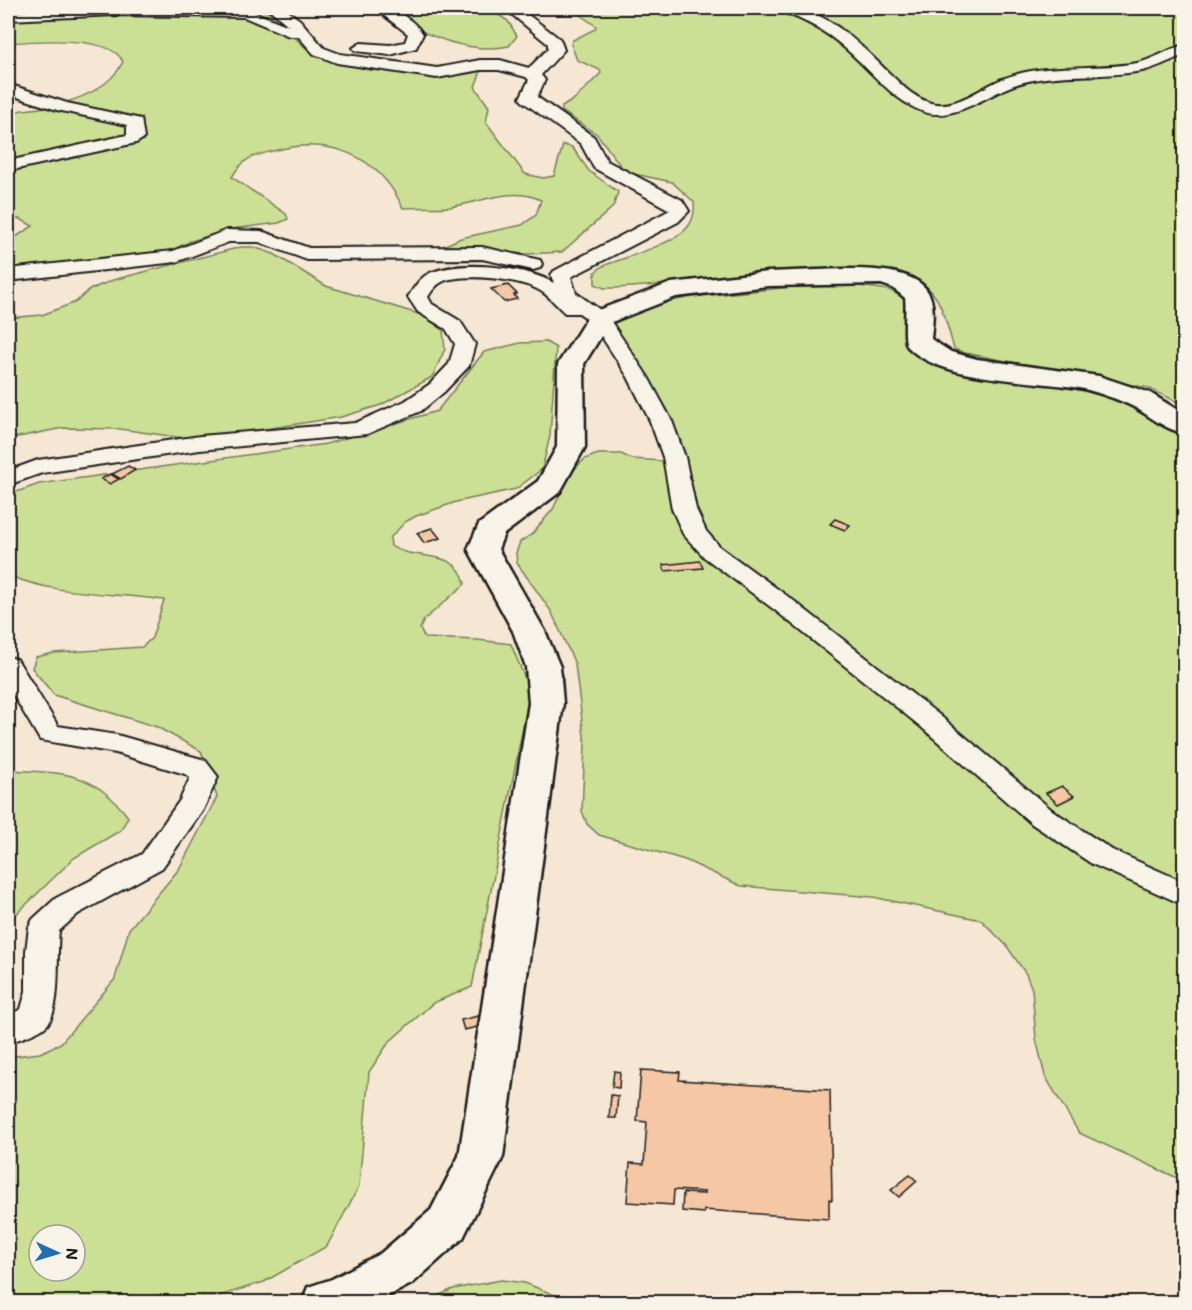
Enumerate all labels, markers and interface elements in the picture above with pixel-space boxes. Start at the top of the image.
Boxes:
north arrow [27,1223,87,1283]
text: N [62,1247,83,1261]

